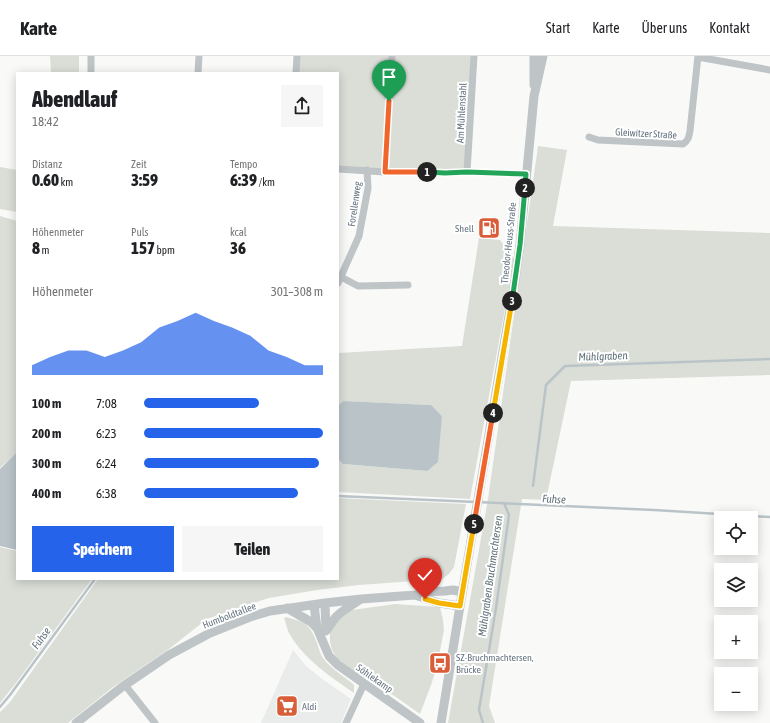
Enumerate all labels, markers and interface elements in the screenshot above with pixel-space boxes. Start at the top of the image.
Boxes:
text: Karte [20,17,57,39]
text: Start [546,20,570,36]
text: Karte [592,20,620,36]
text: Über uns [642,20,687,36]
text: Kontakt [709,20,750,36]
pin [372,60,406,101]
icon: arrive [378,66,400,88]
street label: Am Mühlenstahl [454,82,469,143]
button: share [281,85,323,127]
text: Abendlauf [32,86,117,112]
text: 18:42 [32,114,59,129]
street label: Gleiwitzer Straße [615,126,678,141]
text: Distanz [32,158,62,170]
text: Zeit [131,158,147,170]
text: Tempo [230,158,257,170]
pin: 1 [417,162,437,182]
text: 1 [424,166,430,178]
text: 0.60 [32,170,59,190]
text: 3:59 [131,170,158,190]
text: 6:39 [230,170,257,190]
text: km [59,176,73,188]
text: /km [257,176,275,188]
pin: 2 [515,178,535,198]
street label: Forellenweg [346,180,363,227]
text: 2 [522,182,528,194]
street label: Theodor-Heuss-Straße [499,201,518,284]
fuel station icon: Shell [476,215,502,241]
place label: Shell [455,223,474,234]
text: Höhenmeter [32,226,83,238]
text: Puls [131,226,149,238]
text: kcal [230,226,247,238]
text: 8 [32,238,40,258]
text: 157 [131,238,155,258]
text: 36 [230,238,246,258]
text: m [40,244,49,256]
text: bpm [155,244,175,256]
text: Höhenmeter [32,284,93,299]
text: 301–308 m [271,284,323,299]
pin: 3 [502,291,522,311]
text: 3 [509,295,515,307]
water label: Mühlgraben [578,349,629,363]
text: 100 m [32,396,61,411]
text: 7:08 [96,396,117,411]
pin: 4 [483,403,503,423]
text: 4 [490,407,496,419]
text: 200 m [32,426,61,441]
text: 6:23 [96,426,117,441]
text: 300 m [32,456,61,471]
text: 6:24 [96,456,117,471]
text: 400 m [32,486,61,501]
text: 6:38 [96,486,117,501]
water label: Fuhse [542,492,566,506]
map controls [714,511,758,711]
button: locate [714,511,758,555]
pin: 5 [464,514,484,534]
water label: Mühlgraben Bruchmachtersen [476,514,505,637]
text: 5 [471,518,477,530]
button: Speichern [32,526,174,572]
button: Teilen [182,526,323,572]
pin [408,558,442,599]
button: layers [714,563,758,607]
icon: check [414,564,436,586]
street label: Humboldtallee [201,600,258,631]
button: + [714,615,758,659]
water label: Fuhse [29,625,53,651]
bus stop icon: SZ-Bruchmachtersen, Brücke [427,650,453,676]
place label: SZ-Bruchmachtersen, Brücke [456,652,534,675]
street label: Söhlekamp [354,662,395,695]
button: − [714,667,758,711]
supermarket icon: Aldi [274,693,300,719]
place label: Aldi [302,701,317,712]

